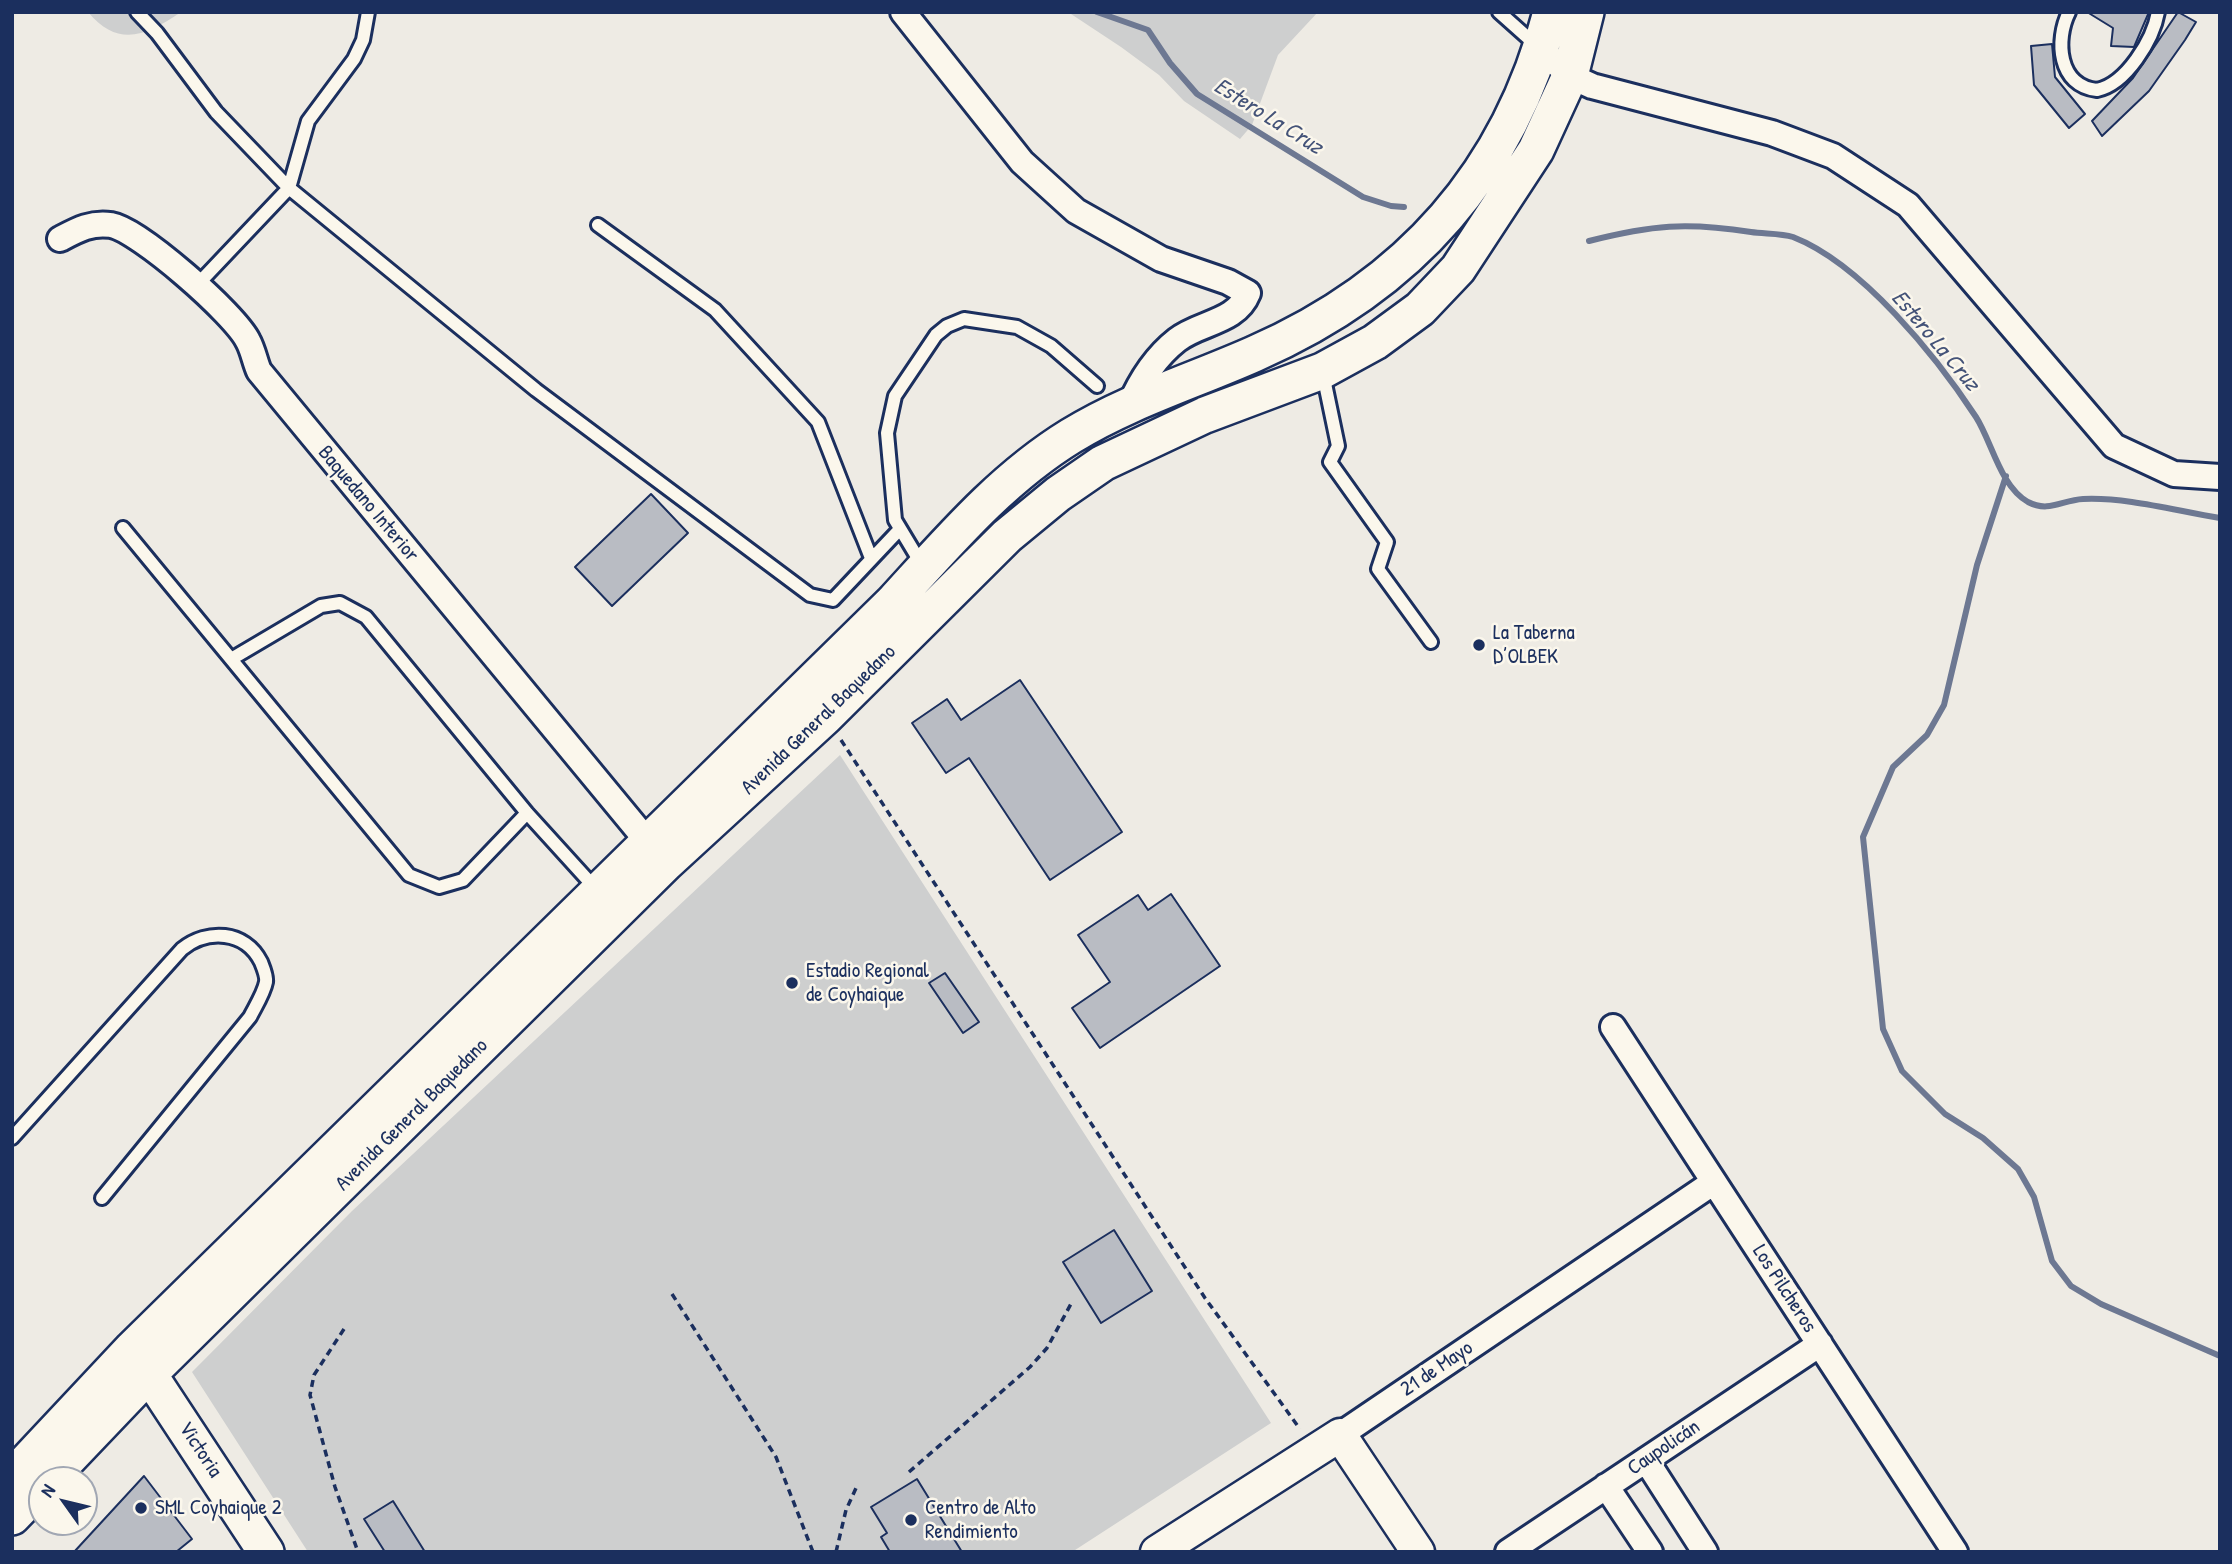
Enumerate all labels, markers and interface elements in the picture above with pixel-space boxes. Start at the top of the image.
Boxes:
water label: Estero La Cruz [1209,73,1327,161]
water label: Estero La Cruz [1885,285,1985,397]
street label: Baquedano Interior [312,441,424,567]
place label: La Taberna D’OLBEK [1493,620,1575,670]
marker: La Taberna D’OLBEK [1471,637,1487,653]
street label: Avenida General Baquedano [736,640,902,800]
place label: Estadio Regional de Coyhaique [806,958,929,1008]
marker: Estadio Regional de Coyhaique [784,975,800,991]
street label: Avenida General Baquedano [331,1034,493,1196]
street label: Los Pilcheros [1746,1240,1822,1338]
street label: 21 de Mayo [1396,1336,1478,1402]
street label: Caupolicán [1623,1415,1705,1481]
street label: Victoria [173,1417,227,1483]
north arrow [28,1466,98,1536]
text: N [34,1479,61,1502]
place label: SML Coyhaique 2 [155,1495,282,1521]
place label: Centro de Alto Rendimiento [925,1495,1036,1545]
marker: SML Coyhaique 2 [133,1500,149,1516]
marker: Centro de Alto Rendimiento [903,1512,919,1528]

